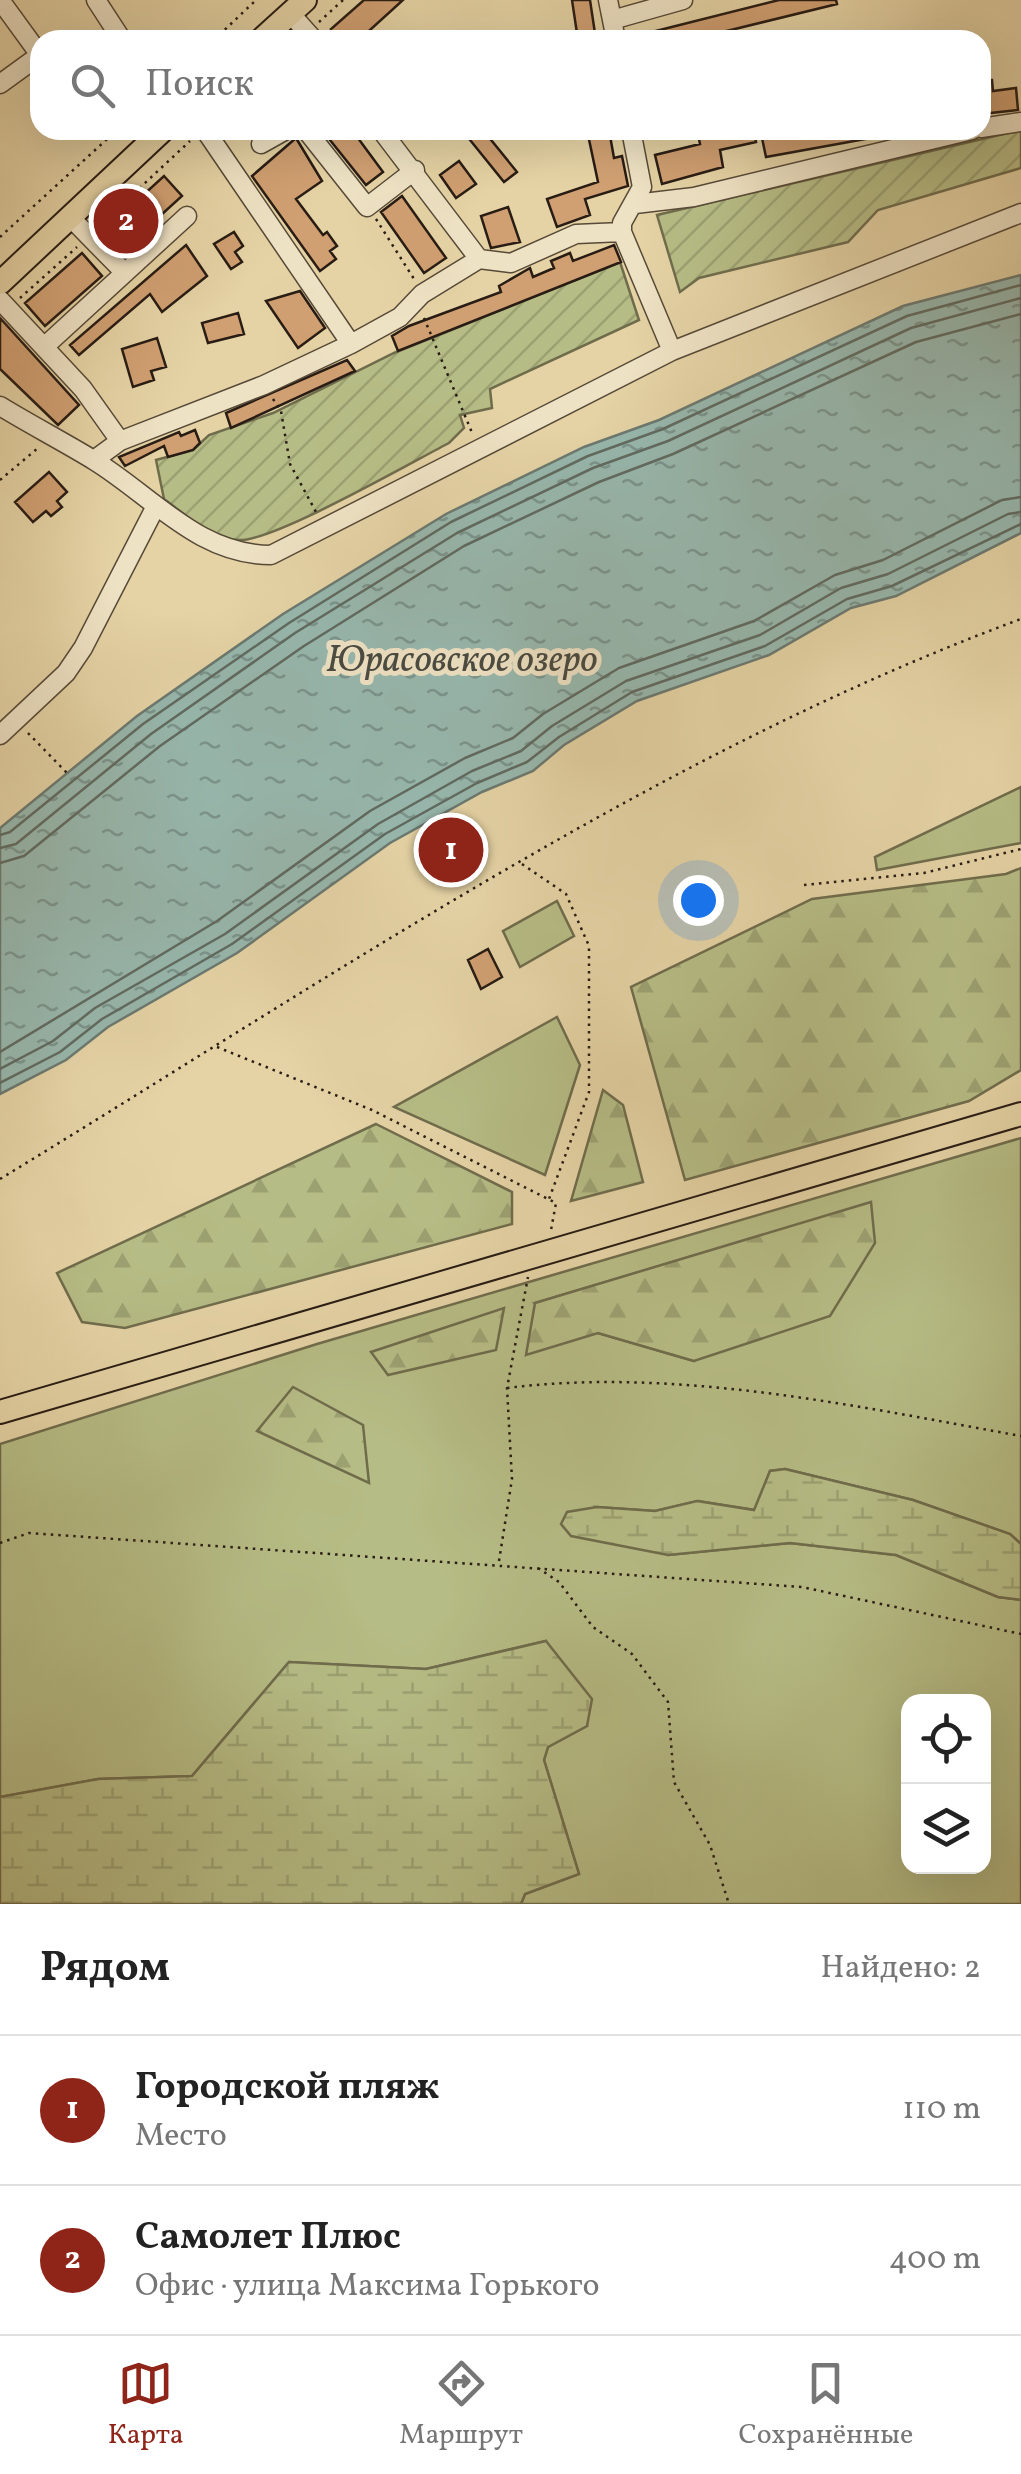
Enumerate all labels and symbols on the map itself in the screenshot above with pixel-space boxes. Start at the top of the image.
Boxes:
pin: 2 [94,184,158,258]
water label: Юрасовское озеро [326,635,598,688]
pin: 1 [418,812,484,888]
your location [673,875,724,926]

